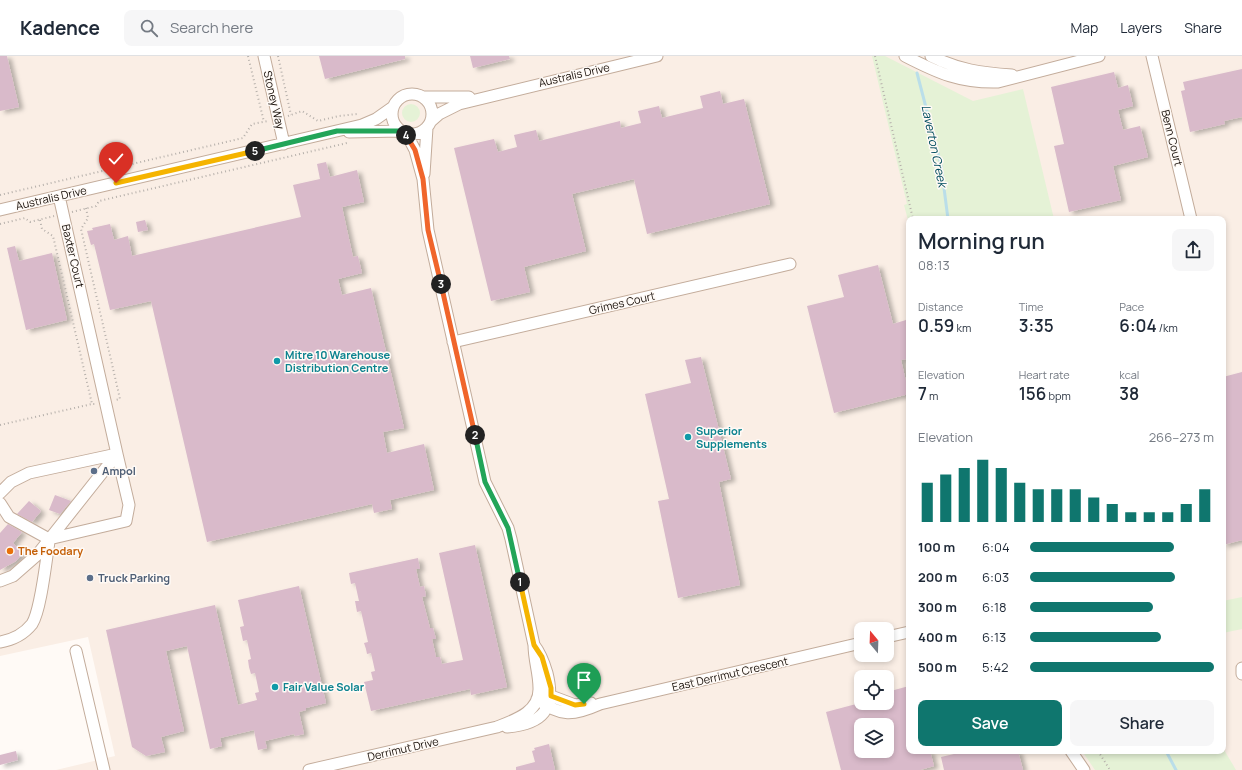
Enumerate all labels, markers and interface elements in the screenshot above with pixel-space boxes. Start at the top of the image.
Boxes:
search box [124,10,404,46]
text: Kadence [20,15,100,41]
icon: search [138,17,160,39]
text: Search here [170,17,253,38]
text: Map [1070,18,1098,37]
text: Layers [1120,18,1162,37]
text: Share [1184,18,1222,37]
street label: Australis Drive [537,59,611,90]
street label: Stoney Way [260,69,289,131]
water label: Laverton Creek [917,103,952,191]
street label: Benn Court [1158,108,1187,168]
pin: 4 [396,125,416,145]
text: 4 [403,127,409,142]
pin: 5 [245,141,265,161]
pin [99,142,133,183]
text: 5 [252,143,258,158]
icon: check [105,148,127,170]
street label: Australis Drive [14,182,88,213]
street label: Baxter Court [59,223,88,289]
text: Morning run [918,226,1045,256]
button: share [1172,229,1214,271]
text: 08:13 [918,256,950,274]
pin: 3 [431,274,451,294]
text: 3 [438,276,444,291]
street label: Grimes Court [587,288,656,317]
text: Distance [918,299,963,314]
text: Time [1019,299,1044,314]
text: Pace [1119,299,1144,314]
text: 0.59 [918,314,954,337]
text: 3:35 [1019,314,1054,337]
text: 6:04 [1119,314,1157,337]
text: km [954,320,971,335]
text: /km [1157,320,1178,335]
place label: Mitre 10 Warehouse Distribution Centre [285,347,391,375]
marker: Mitre 10 Warehouse Distribution Centre [272,356,282,366]
text: Elevation [918,367,964,382]
text: Heart rate [1019,367,1070,382]
text: kcal [1119,367,1139,382]
text: 7 [918,382,927,405]
text: 156 [1019,382,1046,405]
text: 38 [1119,382,1139,405]
text: m [927,388,938,403]
text: bpm [1046,388,1071,403]
place label: Superior Supplements [696,423,767,451]
pin: 2 [465,425,485,445]
text: 2 [472,427,478,442]
text: Elevation [918,428,973,446]
text: 266–273 m [1149,428,1214,446]
marker: Superior Supplements [683,432,693,442]
place label: Ampol [102,463,136,478]
marker: Ampol [89,466,99,476]
text: 100 m [918,538,955,556]
text: 6:04 [982,538,1010,556]
place label: The Foodary [18,543,84,558]
marker: The Foodary [5,546,15,556]
text: 200 m [918,568,957,586]
text: 6:03 [982,568,1009,586]
place label: Truck Parking [98,570,170,585]
pin: 1 [510,572,530,592]
marker: Truck Parking [85,573,95,583]
text: 1 [518,574,522,589]
text: 300 m [918,598,957,616]
text: 6:18 [982,598,1007,616]
north arrow [854,622,894,662]
map controls [854,622,894,758]
text: 400 m [918,628,957,646]
text: 6:13 [982,628,1006,646]
street label: East Derrimut Crescent [670,653,789,694]
text: 500 m [918,658,957,676]
text: 5:42 [982,658,1008,676]
pin [567,663,601,704]
icon: arrive [573,669,595,691]
button: locate [854,670,894,710]
place label: Fair Value Solar [283,679,365,694]
marker: Fair Value Solar [270,682,280,692]
button: Save [918,700,1062,746]
button: Share [1070,700,1214,746]
button: layers [854,718,894,758]
street label: Derrimut Drive [366,733,440,764]

